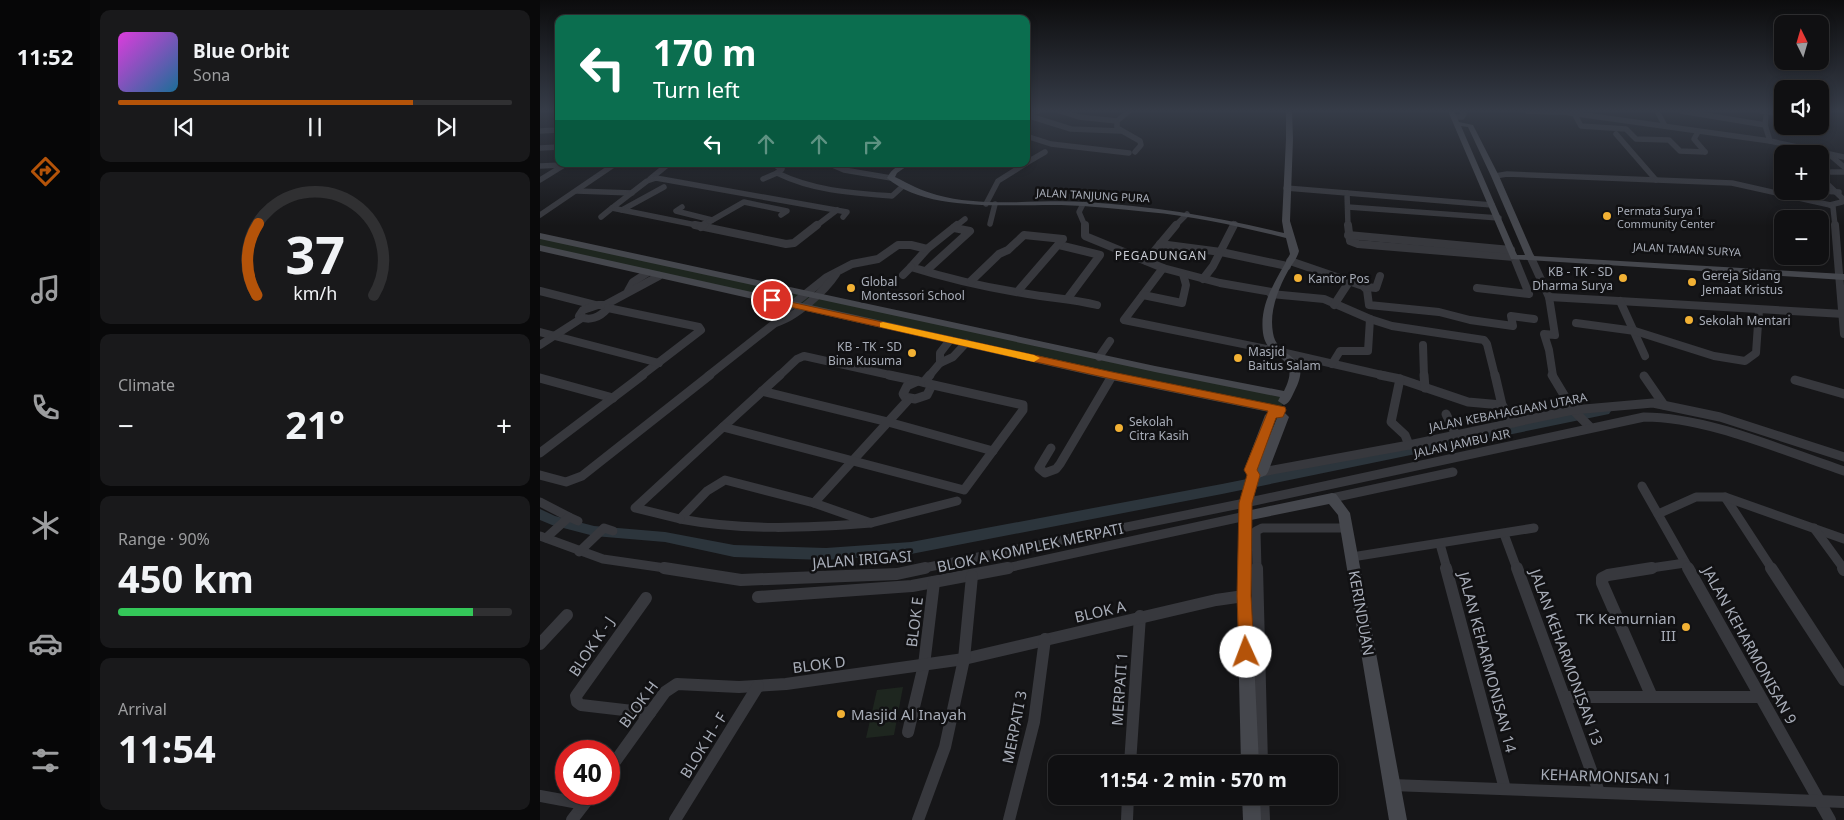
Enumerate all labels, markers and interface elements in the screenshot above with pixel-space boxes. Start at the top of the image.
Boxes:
north arrow [1774,15,1829,70]
map controls [1774,15,1829,265]
text: 170 m [653,29,756,76]
icon: left [570,35,635,100]
text: Blue Orbit [193,38,289,64]
text: 11:52 [17,41,73,71]
text: Sona [193,64,230,86]
text: Turn left [653,74,740,104]
button: sound [1774,80,1829,135]
icon: previous [170,113,198,141]
icon: pause [301,113,329,141]
icon: next [432,113,460,141]
icon: left [699,130,727,158]
icon: ahead [752,130,780,158]
icon: ahead [805,130,833,158]
icon: right [858,130,886,158]
button: + [1774,145,1829,200]
icon: directions [28,154,63,189]
street label: JALAN TANJUNG PURA [1035,184,1151,206]
place label: Permata Surya 1 Community Center [1617,203,1715,231]
marker: Permata Surya 1 Community Center [1601,210,1613,222]
button: − [1774,210,1829,265]
text: 37 [285,218,345,289]
street label: JALAN TAMAN SURYA [1632,239,1742,259]
district label: PEGADUNGAN [1115,247,1207,264]
place label: KB - TK - SD Dharma Surya [1532,263,1613,294]
place label: Gereja Sidang Jemaat Kristus [1701,267,1783,298]
place label: Kantor Pos [1308,270,1370,287]
icon: music [28,272,63,307]
marker: Kantor Pos [1292,272,1304,284]
marker: KB - TK - SD Dharma Surya [1617,272,1629,284]
place label: Global Montessori School [861,273,965,304]
marker: Gereja Sidang Jemaat Kristus [1686,276,1698,288]
pin [751,279,793,321]
text: km/h [293,281,337,305]
marker: Global Montessori School [845,282,857,294]
icon: arrive [758,286,786,314]
place label: Sekolah Mentari [1699,312,1791,329]
marker: Sekolah Mentari [1683,314,1695,326]
place label: KB - TK - SD Bina Kusuma [828,338,902,369]
place label: Masjid Baitus Salam [1248,343,1321,374]
marker: KB - TK - SD Bina Kusuma [906,347,918,359]
marker: Masjid Baitus Salam [1232,352,1244,364]
text: Climate [118,374,175,396]
street label: JALAN KEBAHAGIAAN UTARA [1426,388,1589,436]
icon: phone [28,390,63,425]
text: 21° [285,398,345,450]
text: − [118,406,134,444]
text: + [496,406,512,444]
place label: Sekolah Citra Kasih [1129,413,1189,444]
marker: Sekolah Citra Kasih [1113,422,1125,434]
street label: JALAN JAMBU AIR [1411,424,1512,462]
icon: climate [28,508,63,543]
street label: BLOK A KOMPLEK MERPATI [935,517,1125,577]
text: Range · 90% [118,528,210,550]
street label: JALAN IRIGASI [810,546,912,573]
text: 450 km [118,552,254,604]
street label: JALAN KEHARMONISAN 9 [1697,561,1802,728]
street label: JALAN KEHARMONISAN 13 [1525,564,1608,748]
street label: JALAN KEHARMONISAN 14 [1454,568,1522,755]
street label: KERINDUAN [1345,569,1379,657]
street label: BLOK A [1073,595,1128,627]
street label: BLOK E [901,596,927,648]
place label: TK Kemurnian III [1576,608,1676,645]
street label: BLOK K - J [564,612,618,680]
marker: TK Kemurnian III [1680,621,1692,633]
position arrow [1219,625,1271,677]
icon: car [28,626,63,661]
street label: BLOK D [791,651,847,677]
street label: MERPATI 1 [1106,651,1132,727]
street label: BLOK H [614,677,662,731]
street label: MERPATI 3 [997,689,1031,765]
text: Arrival [118,698,167,720]
place label: Masjid Al Inayah [851,704,967,724]
street label: BLOK H - F [675,708,731,782]
marker: Masjid Al Inayah [835,708,847,720]
text: 11:54 [118,722,216,774]
speed limit sign: 40 [555,740,620,805]
icon: filters [28,743,63,778]
street label: KEHARMONISAN 1 [1540,764,1672,788]
text: 11:54 · 2 min · 570 m [1099,767,1287,793]

